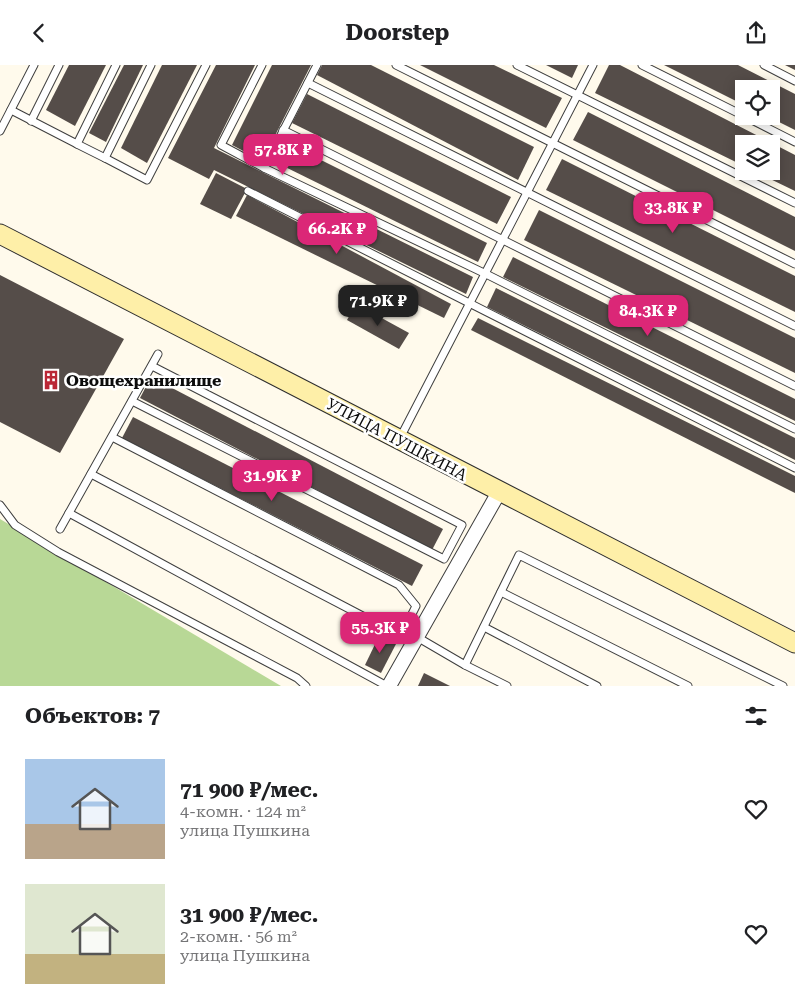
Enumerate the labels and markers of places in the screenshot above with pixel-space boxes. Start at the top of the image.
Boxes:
pin: 57.8K ₽ [237,133,329,176]
pin: 33.8K ₽ [627,191,719,234]
pin: 66.2K ₽ [291,213,383,255]
pin: 71.9K ₽ [332,285,424,327]
pin: 84.3K ₽ [602,295,694,337]
building icon: Овощехранилище [40,369,62,391]
place label: Овощехранилище [66,371,221,390]
pin: 31.9K ₽ [226,459,318,502]
pin: 55.3K ₽ [334,611,426,654]

